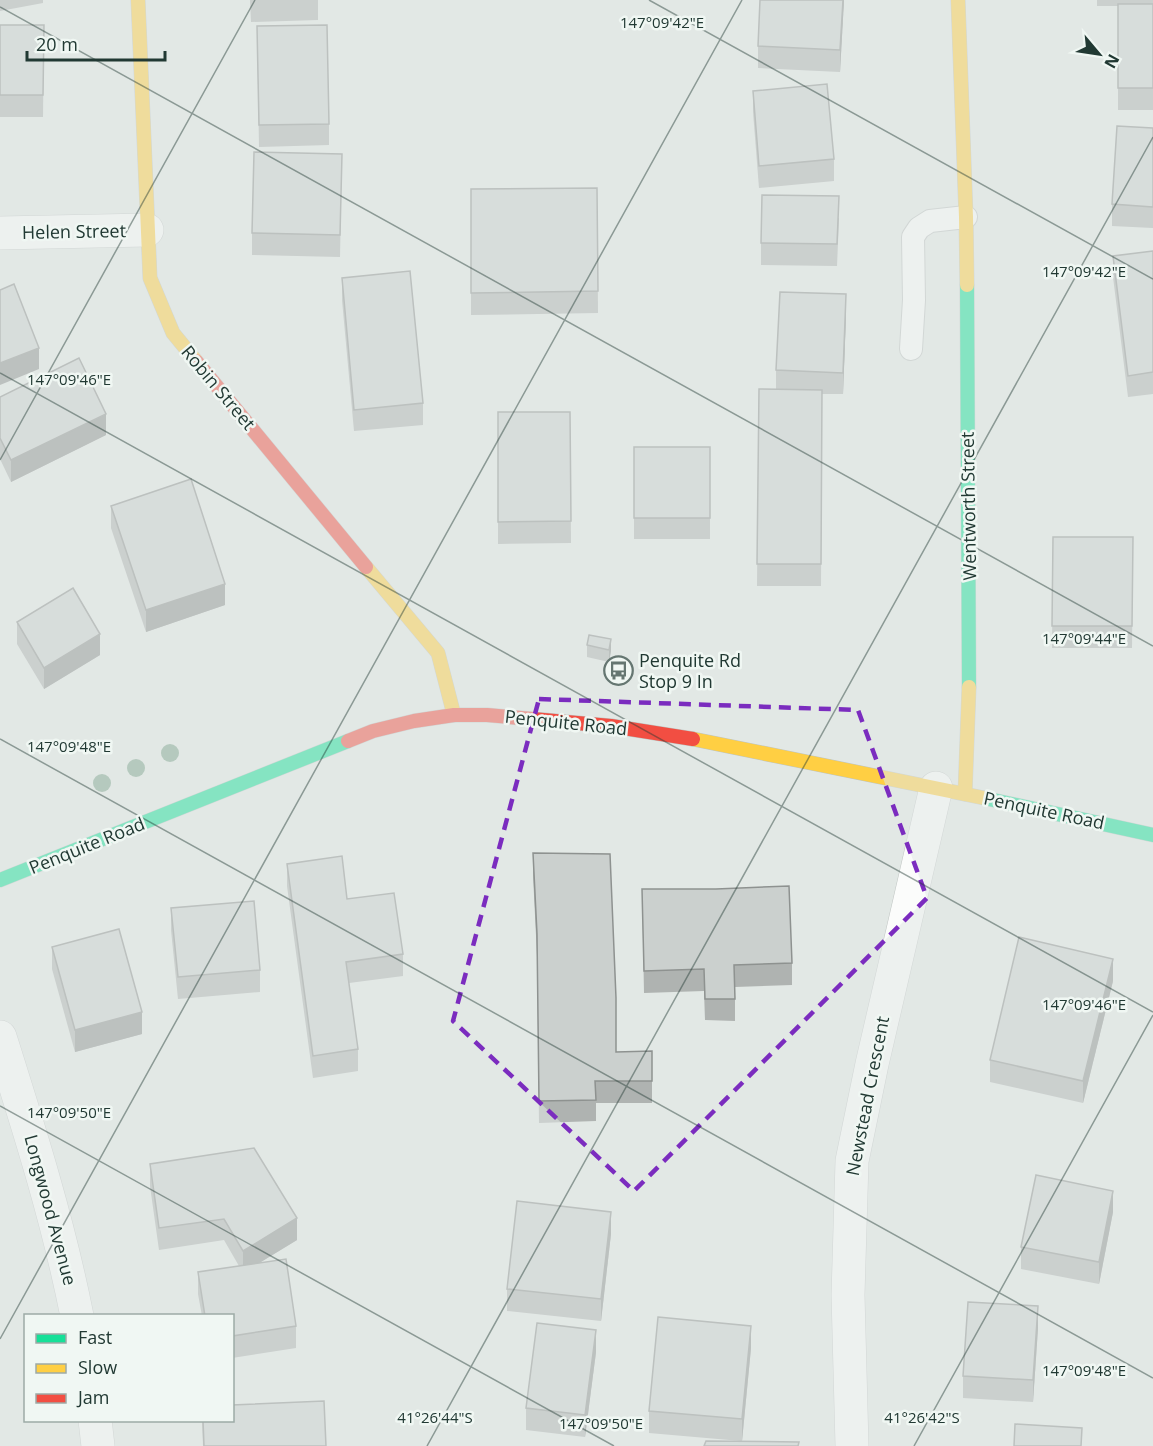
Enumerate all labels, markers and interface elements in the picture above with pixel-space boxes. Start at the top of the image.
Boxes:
text: 147°09'42"E [620,12,704,32]
scale bar [27,24,165,62]
north arrow [1069,24,1129,84]
text: 20 m [36,32,78,56]
text: N [1099,50,1125,72]
street label: Helen Street [22,218,126,244]
text: 147°09'42"E [1042,261,1126,281]
street label: Robin Street [176,340,261,435]
text: 147°09'46"E [27,369,111,389]
street label: Wentworth Street [955,431,981,581]
text: 147°09'44"E [1042,628,1126,648]
place label: Penquite Rd Stop 9 In [639,648,741,693]
bus stop icon: Penquite Rd Stop 9 In [602,655,634,687]
street label: Penquite Road [504,704,628,740]
text: 147°09'48"E [27,736,111,756]
street label: Penquite Road [982,786,1107,835]
street label: Penquite Road [25,811,148,879]
text: 147°09'46"E [1042,994,1126,1014]
street label: Newstead Crescent [840,1014,894,1178]
text: 147°09'50"E [27,1102,111,1122]
street label: Longwood Avenue [19,1132,83,1288]
legend [24,1314,234,1422]
text: Fast [78,1325,112,1349]
text: Slow [78,1355,117,1379]
text: 147°09'48"E [1042,1360,1126,1380]
text: Jam [76,1385,110,1409]
text: 41°26'44"S [397,1407,473,1427]
text: 41°26'42"S [884,1407,960,1427]
text: 147°09'50"E [559,1413,643,1433]

